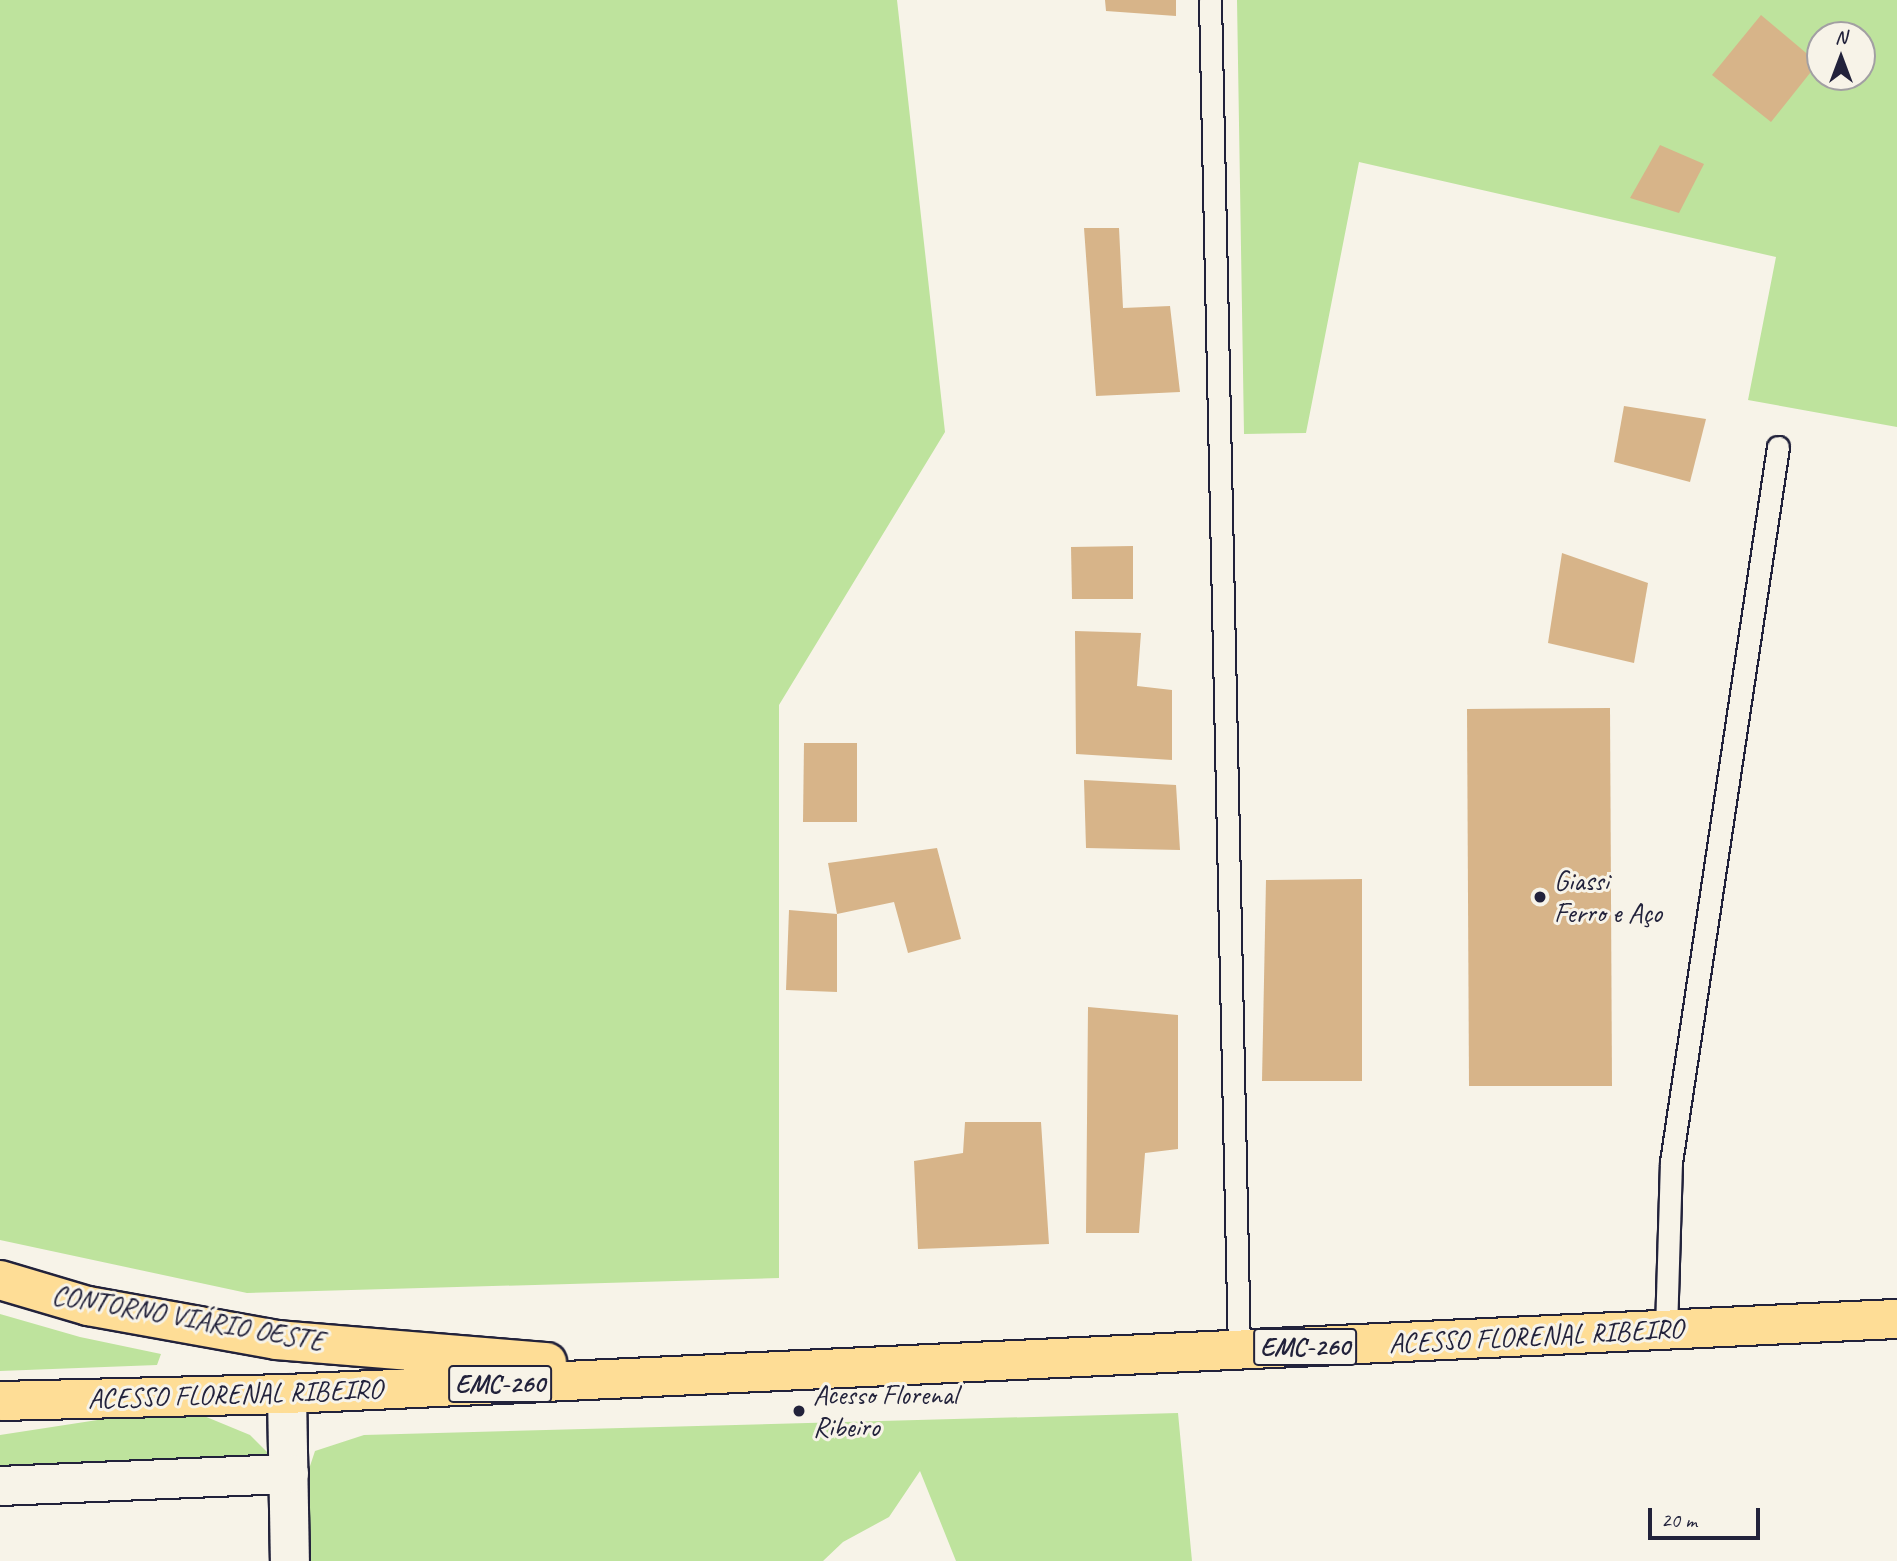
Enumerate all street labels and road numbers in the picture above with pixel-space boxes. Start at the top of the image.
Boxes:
street label: CONTORNO VIÁRIO OESTE [49,1277,327,1359]
street label: ACESSO FLORENAL RIBEIRO [1388,1311,1684,1361]
road number: EMC-260 [1252,1324,1358,1370]
road number: EMC-260 [448,1362,552,1406]
street label: ACESSO FLORENAL RIBEIRO [87,1372,383,1416]

